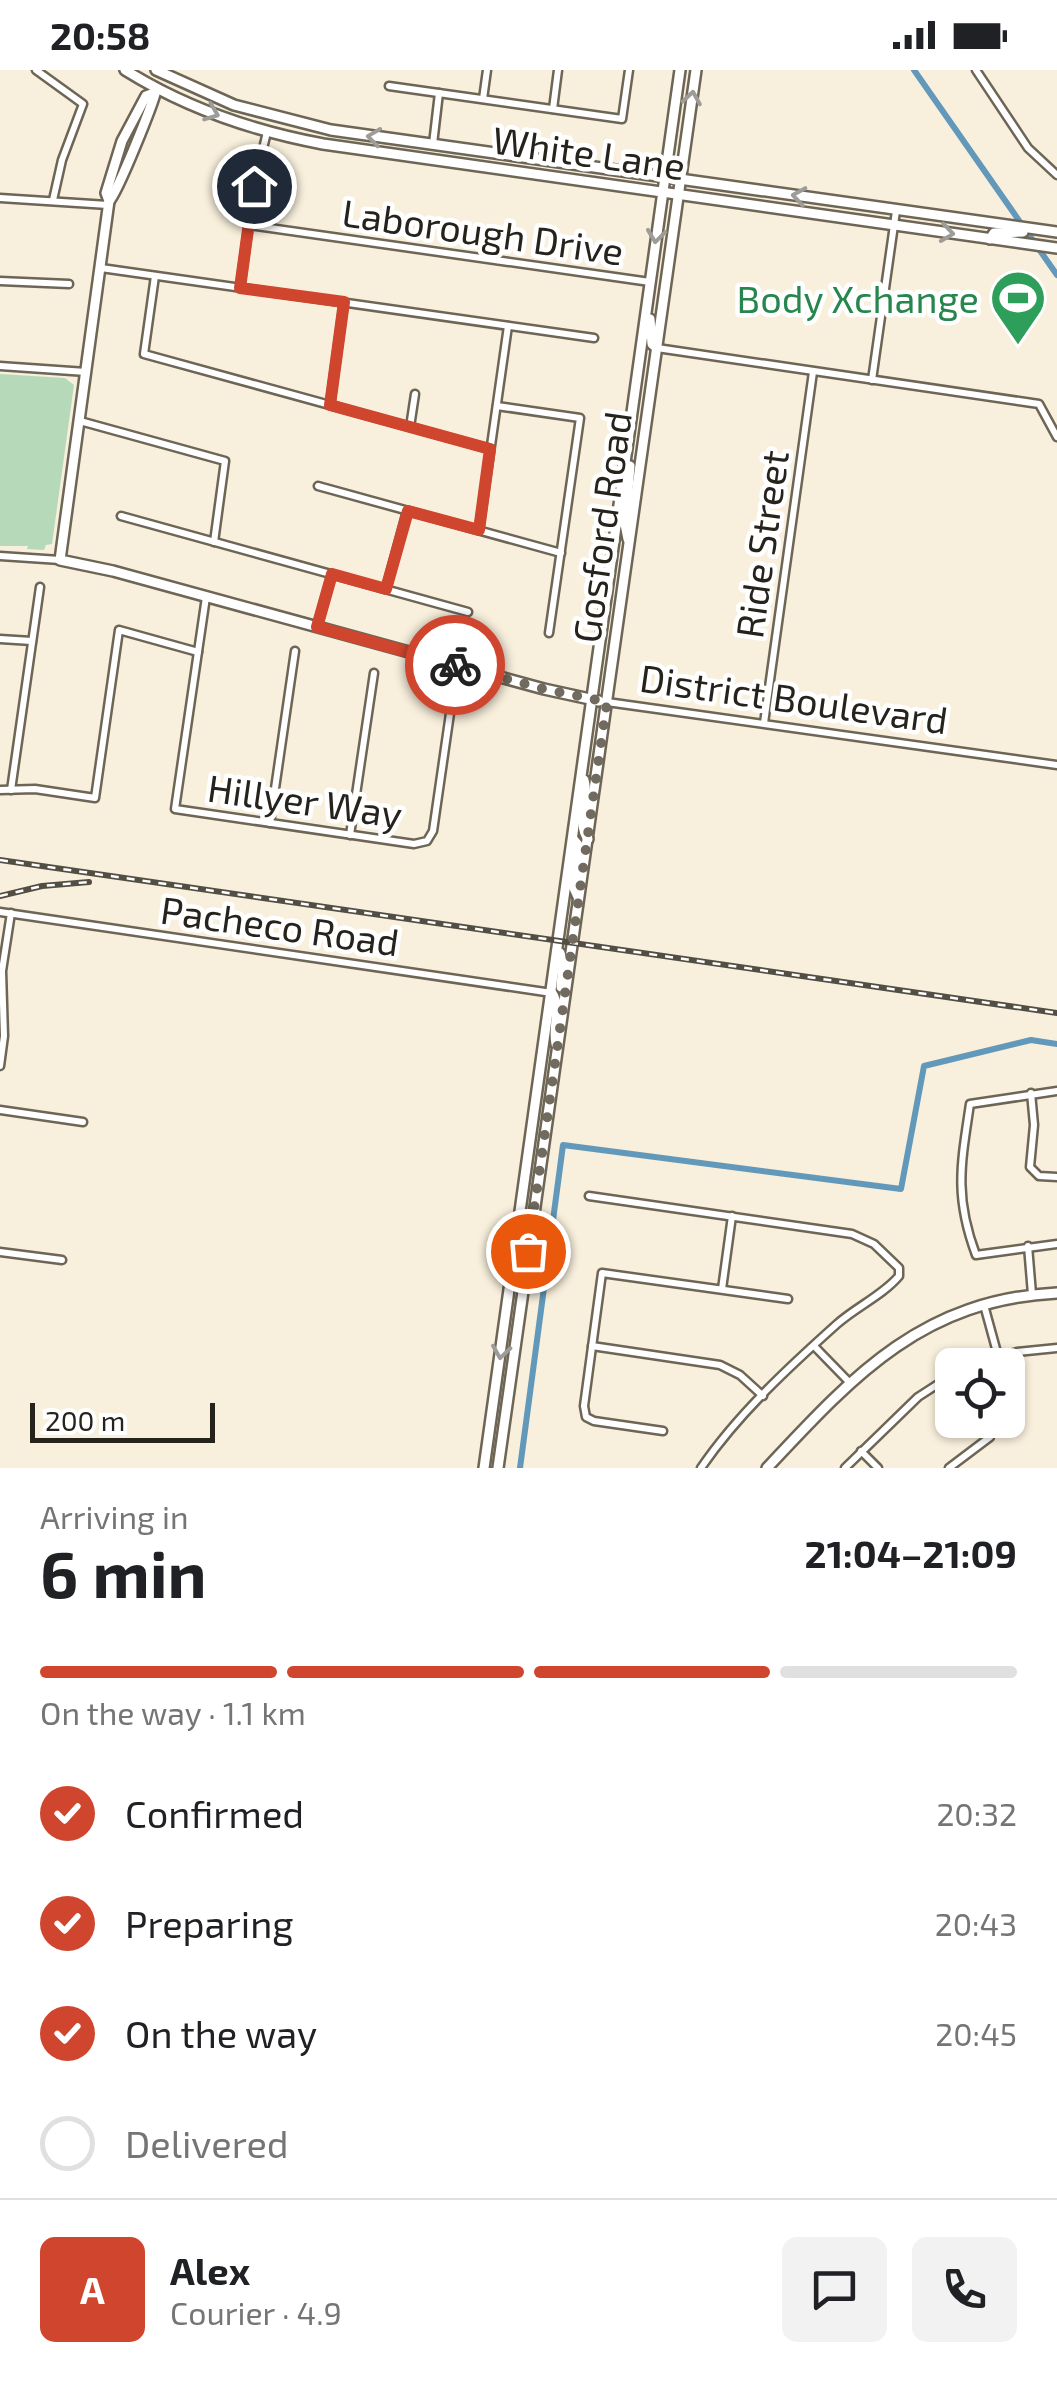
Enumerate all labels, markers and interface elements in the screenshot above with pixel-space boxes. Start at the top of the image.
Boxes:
text: 20:58 [50,12,150,58]
one-way arrow [681,90,702,106]
one-way arrow [203,102,220,122]
street label: White Lane [490,116,688,188]
one-way arrow [365,127,382,148]
pin [212,144,297,229]
icon: home [227,159,282,214]
one-way arrow [791,186,808,207]
street label: Laborough Drive [339,188,627,274]
one-way arrow [939,222,955,243]
one-way arrow [646,228,667,244]
sports icon: Body Xchange [988,268,1048,347]
place label: Body Xchange [737,275,979,321]
street label: Gosford Road [562,408,640,646]
street label: Ride Street [725,447,797,641]
courier [405,615,505,715]
icon: bike [428,638,483,693]
street label: District Boulevard [637,654,951,742]
street label: Hillyer Way [205,764,405,836]
street label: Pacheco Road [158,886,402,964]
pin [486,1209,571,1294]
icon: bag [501,1224,556,1279]
one-way arrow [491,1344,512,1360]
map controls [935,1348,1025,1438]
button: locate [935,1348,1025,1438]
scale bar [30,1398,215,1442]
text: 200 m [45,1403,125,1437]
text: Arriving in [40,1497,189,1535]
text: 21:04–21:09 [805,1530,1017,1576]
text: 6 min [40,1533,207,1611]
text: On the way · 1.1 km [40,1693,306,1731]
icon: check [40,1786,95,1841]
text: Confirmed [125,1790,304,1836]
text: 20:32 [936,1794,1017,1832]
icon: check [40,1896,95,1951]
text: Preparing [125,1900,293,1946]
text: 20:43 [935,1904,1017,1942]
icon: check [40,2006,95,2061]
text: On the way [125,2010,317,2056]
text: 20:45 [935,2014,1017,2052]
text: Delivered [125,2120,289,2166]
button: chat [782,2237,887,2342]
button: phone [912,2237,1017,2342]
text: Alex [170,2247,250,2293]
text: A [80,2266,105,2312]
text: Courier · 4.9 [170,2293,342,2331]

